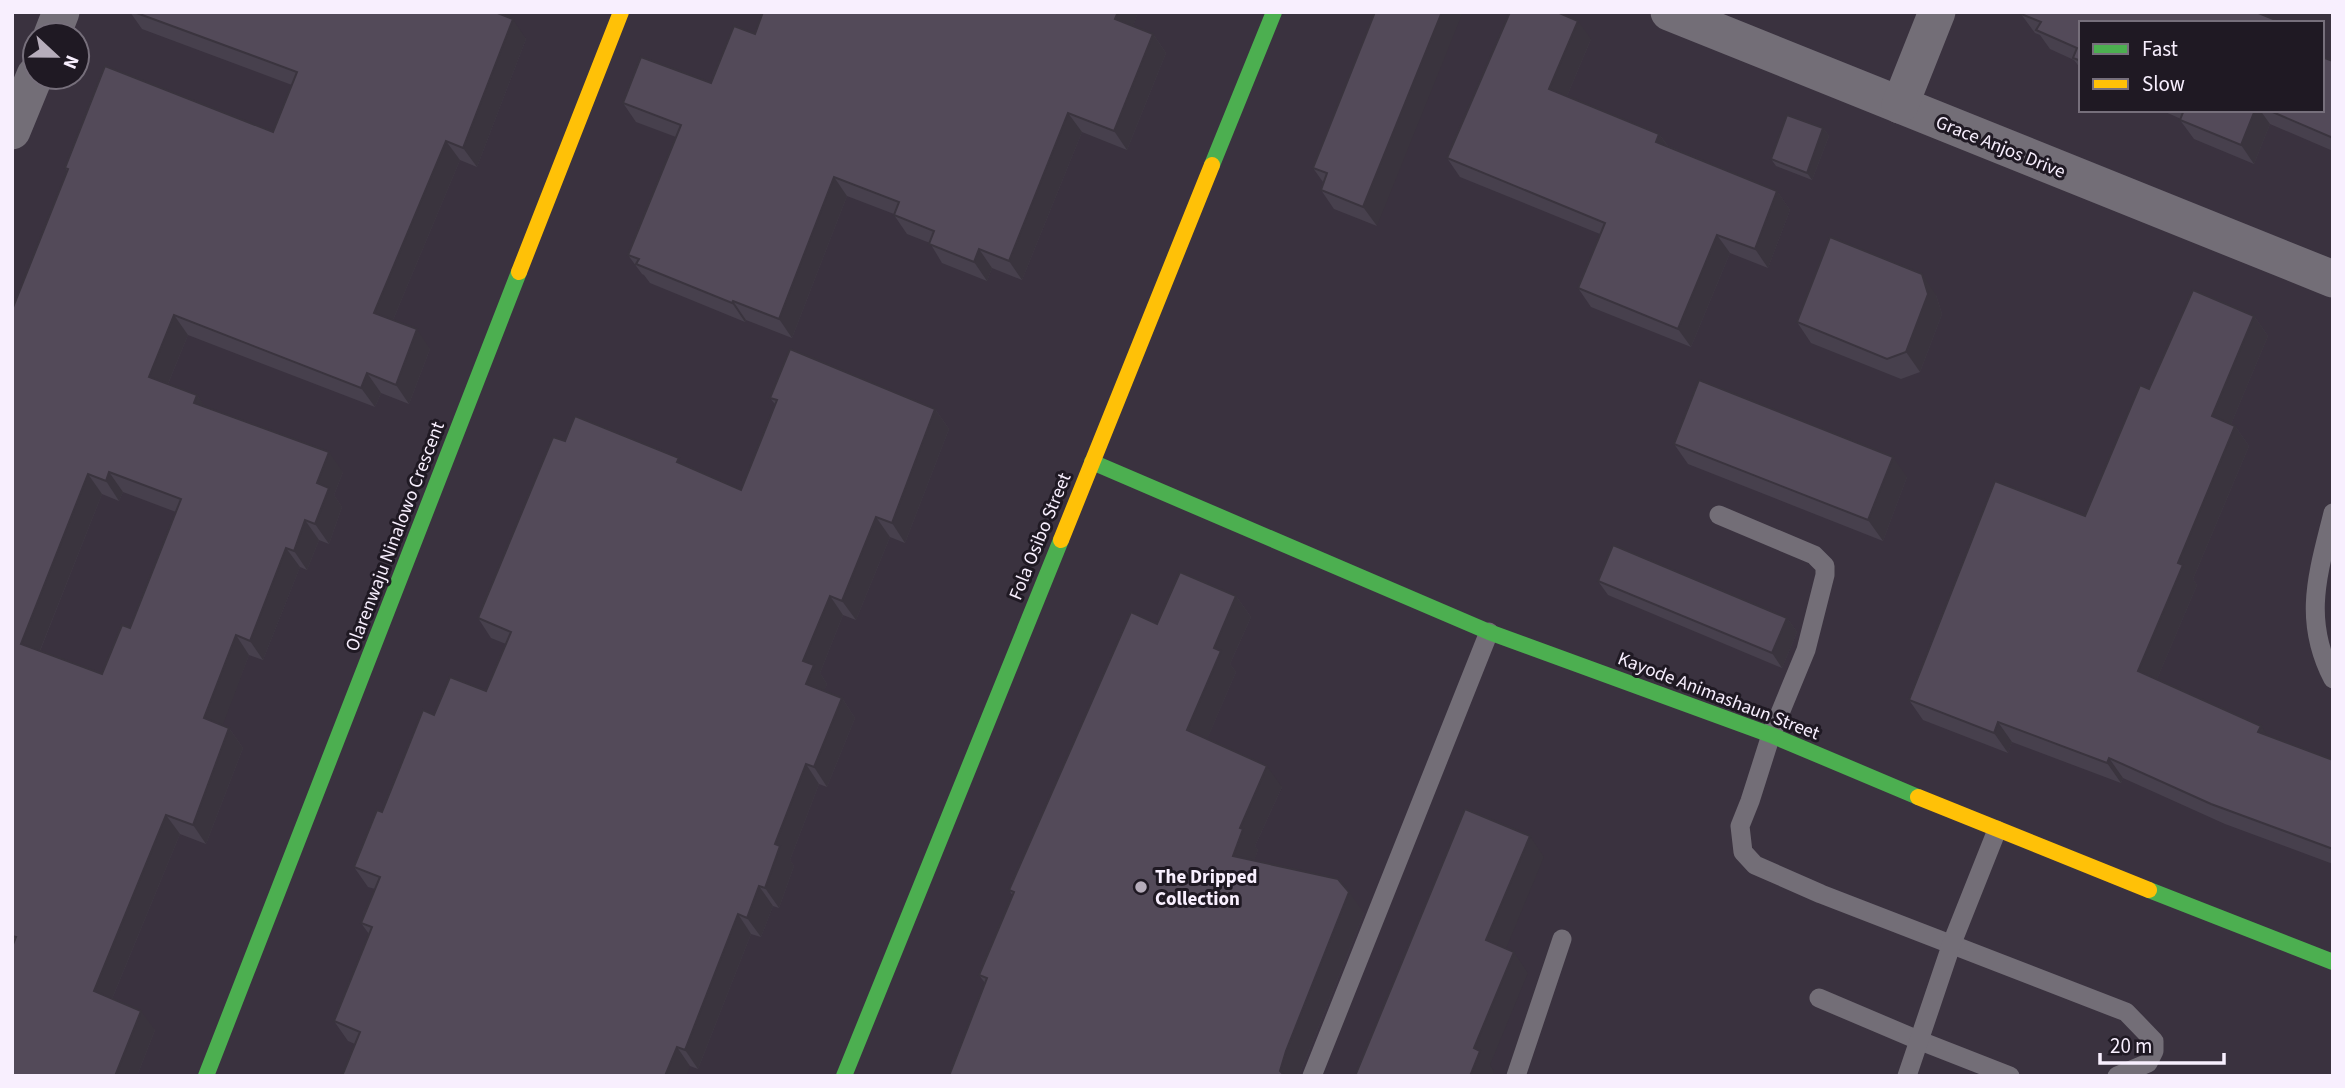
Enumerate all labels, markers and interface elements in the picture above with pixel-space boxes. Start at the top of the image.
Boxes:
north arrow [21,21,91,91]
legend [2079,21,2324,112]
text: Fast [2142,34,2178,64]
text: N [55,51,85,73]
text: Slow [2142,69,2185,99]
street label: Grace Anjos Drive [1932,109,2069,186]
street label: Olarenwaju Ninalowo Crescent [339,417,452,655]
street label: Fola Osibo Street [1003,468,1078,604]
street label: Kayode Animashaun Street [1614,645,1824,748]
place label: The Dripped Collection [1155,864,1257,913]
marker: The Dripped Collection [1133,879,1149,895]
scale bar [2100,1021,2224,1066]
text: 20 m [2110,1031,2152,1061]

